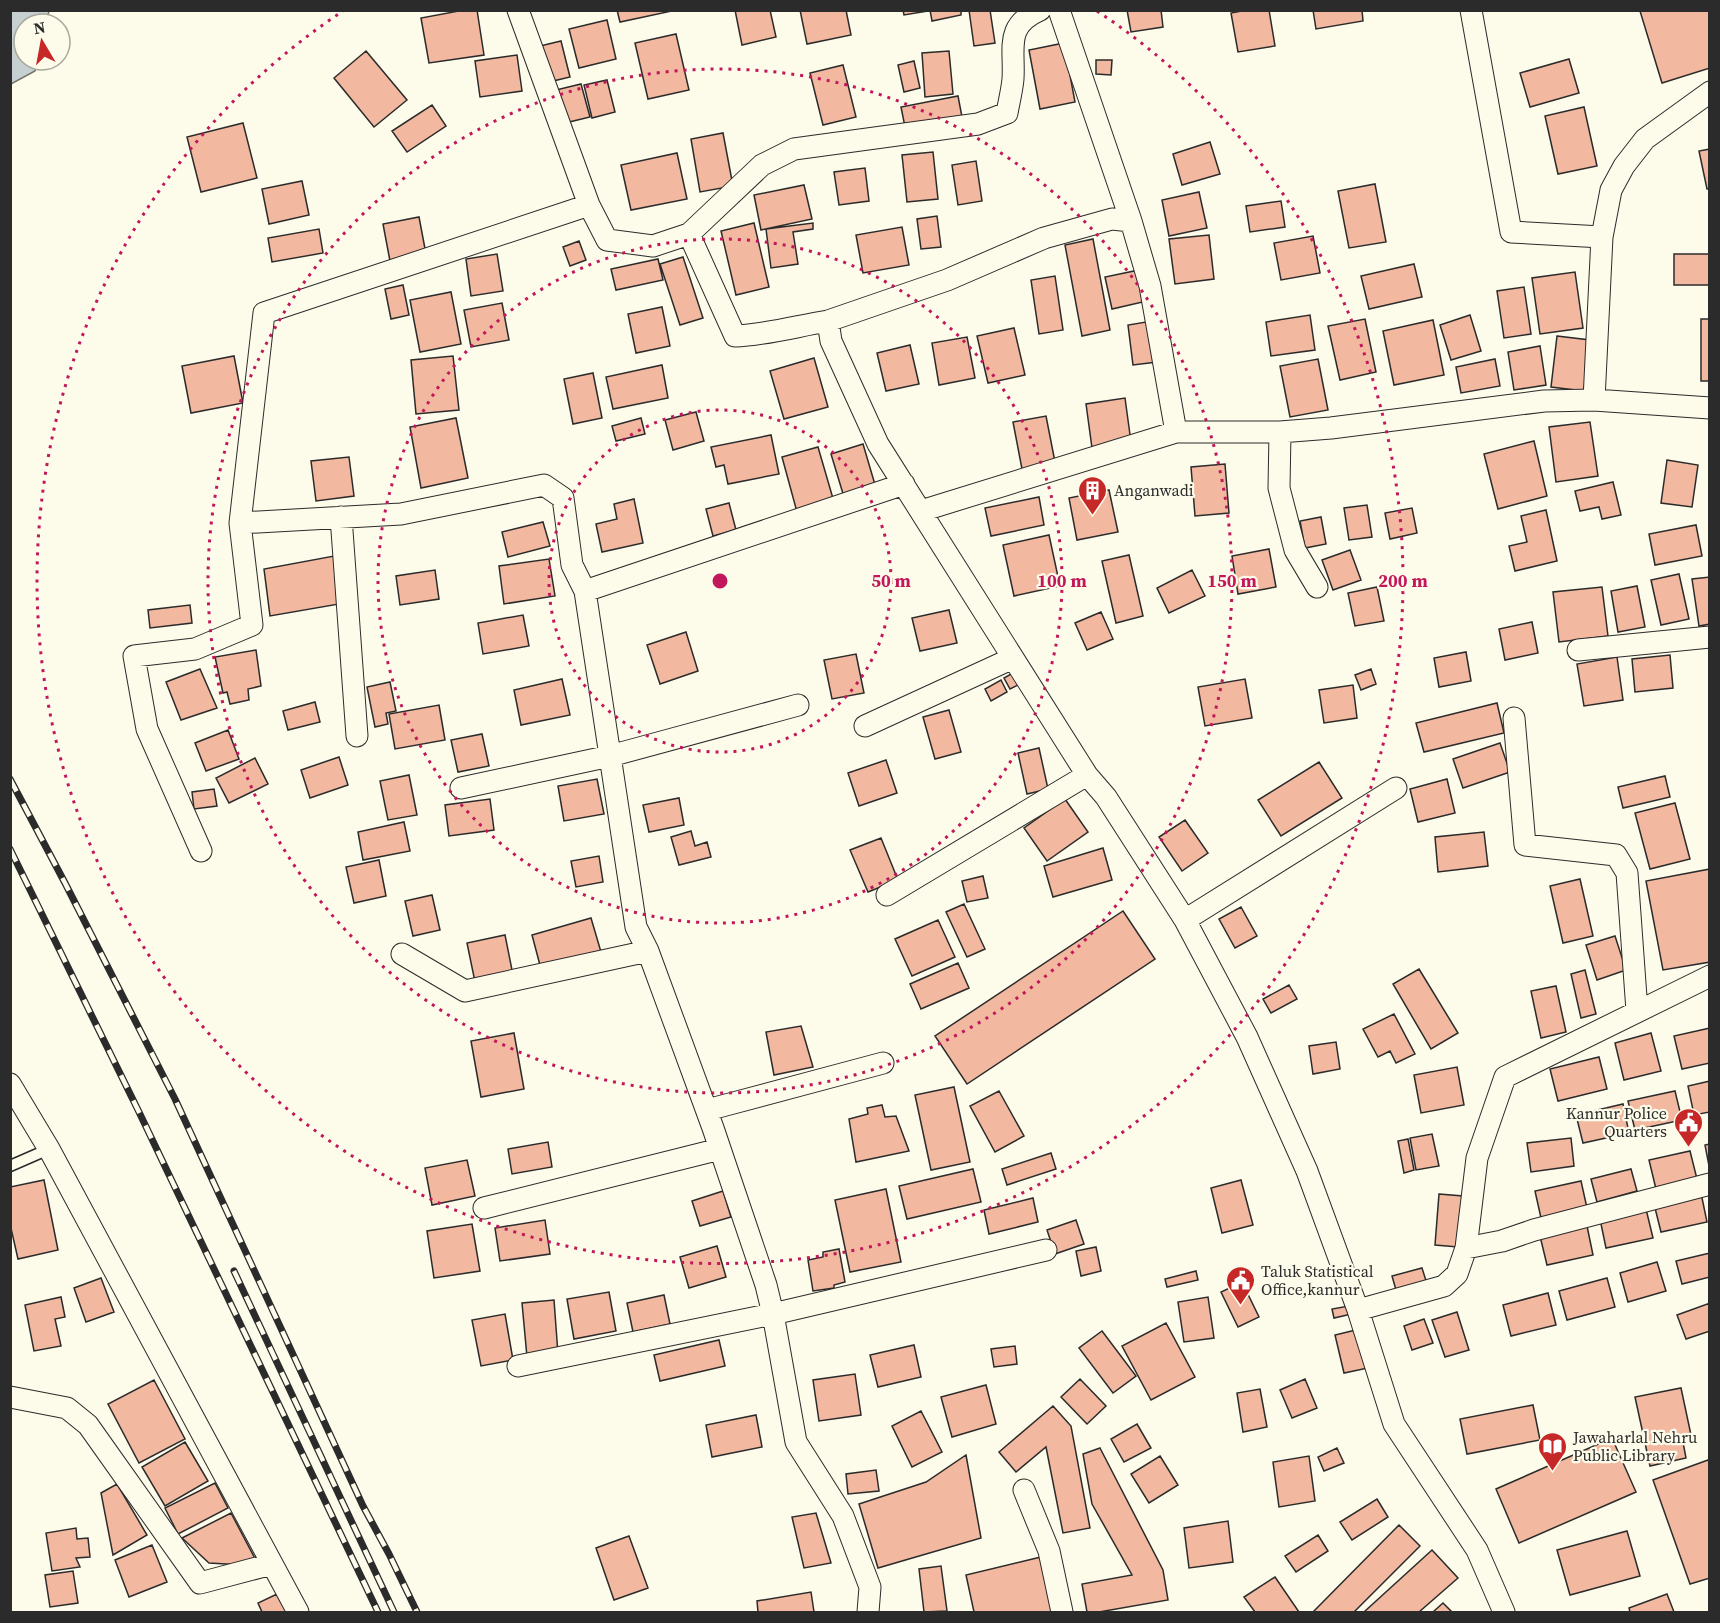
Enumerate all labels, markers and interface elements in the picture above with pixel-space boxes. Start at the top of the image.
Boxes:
north arrow [12,12,72,72]
text: N [32,15,47,39]
building icon: Anganwadi [1077,474,1109,516]
place label: Anganwadi [1114,479,1194,501]
text: 50 m [871,568,911,593]
text: 100 m [1037,568,1087,593]
text: 150 m [1207,568,1257,593]
text: 200 m [1378,568,1428,593]
centre of rings [710,571,730,591]
place label: Kannur Police Quarters [1566,1102,1667,1142]
public building icon: Kannur Police Quarters [1672,1106,1704,1148]
place label: Taluk Statistical Office,kannur [1261,1260,1374,1300]
public building icon: Taluk Statistical Office,kannur [1224,1264,1256,1306]
place label: Jawaharlal Nehru Public Library [1572,1426,1697,1466]
library icon: Jawaharlal Nehru Public Library [1536,1430,1568,1472]

